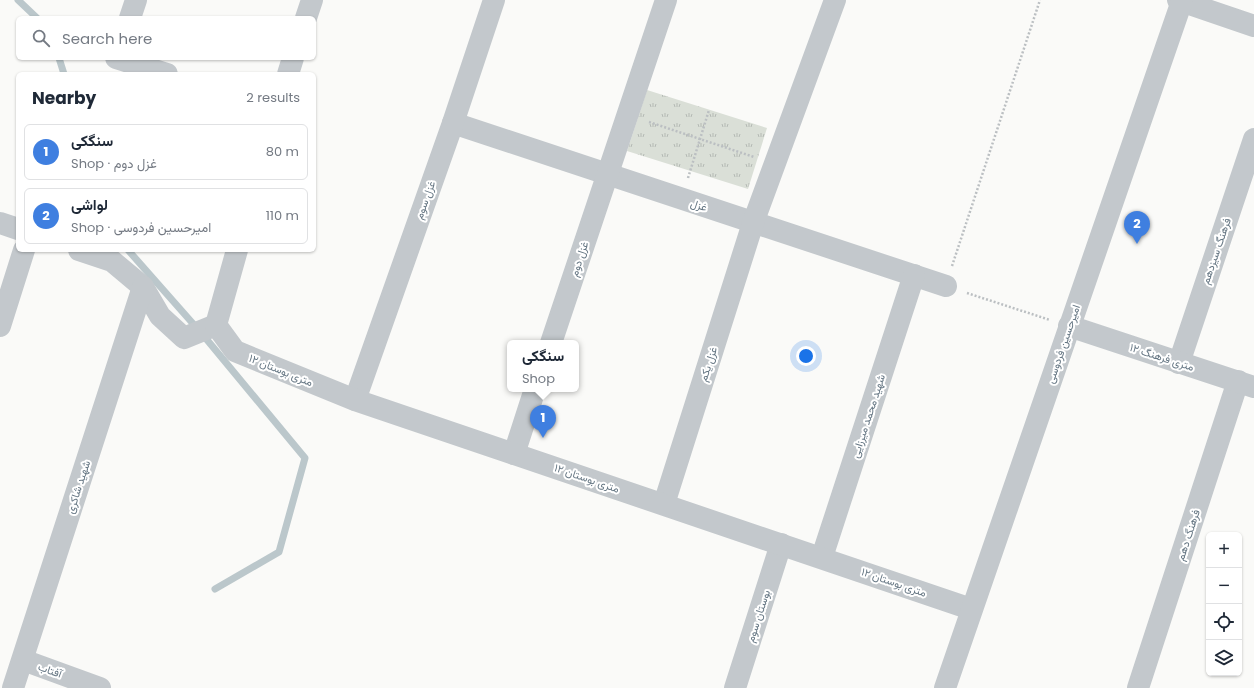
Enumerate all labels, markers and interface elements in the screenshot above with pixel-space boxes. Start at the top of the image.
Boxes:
search box [16,16,316,60]
icon: search [30,27,52,49]
text: Search here [62,28,152,49]
text: Nearby [32,86,96,110]
text: 2 results [246,88,300,107]
text: سنگکی [71,130,113,151]
text: 1 [44,142,48,161]
text: 80 m [266,142,299,161]
text: Shop · غزل دوم [71,154,157,173]
street label: غزل سوم [411,178,439,221]
text: لواشی [71,194,108,215]
street label: غزل [689,195,710,215]
text: 2 [42,206,50,225]
text: 110 m [266,206,299,225]
pin: 2 [1124,211,1150,244]
street label: فرهنگ سیزدهم [1197,216,1235,286]
text: Shop · امیرحسین فردوسی [71,218,211,237]
street label: غزل دوم [566,239,592,279]
street label: امیرحسین فردوسی [1042,302,1084,386]
street label: ۱۲ متری فرهنگ [1128,339,1196,375]
popup [507,340,579,392]
street label: غزل یکم [695,344,721,383]
text: سنگکی [522,345,564,366]
your location [796,346,816,366]
street label: ۱۲ متری بوستان [246,350,316,390]
text: Shop [522,369,555,388]
street label: شهید محمد میرزایی [847,372,889,460]
pin: 1 [530,405,556,438]
street label: شهید شاکری [62,458,94,516]
street label: ۱۲ متری بوستان [552,459,622,497]
street label: فرهنگ دهم [1172,507,1204,563]
map controls [1206,532,1242,676]
button: + [1206,532,1242,568]
street label: ۱۲ متری بوستان [859,563,929,601]
button: − [1206,568,1242,604]
street label: بوستان سوم [742,588,774,644]
button: locate [1206,604,1242,640]
button: layers [1206,640,1242,676]
street label: آفتاب [36,658,66,682]

